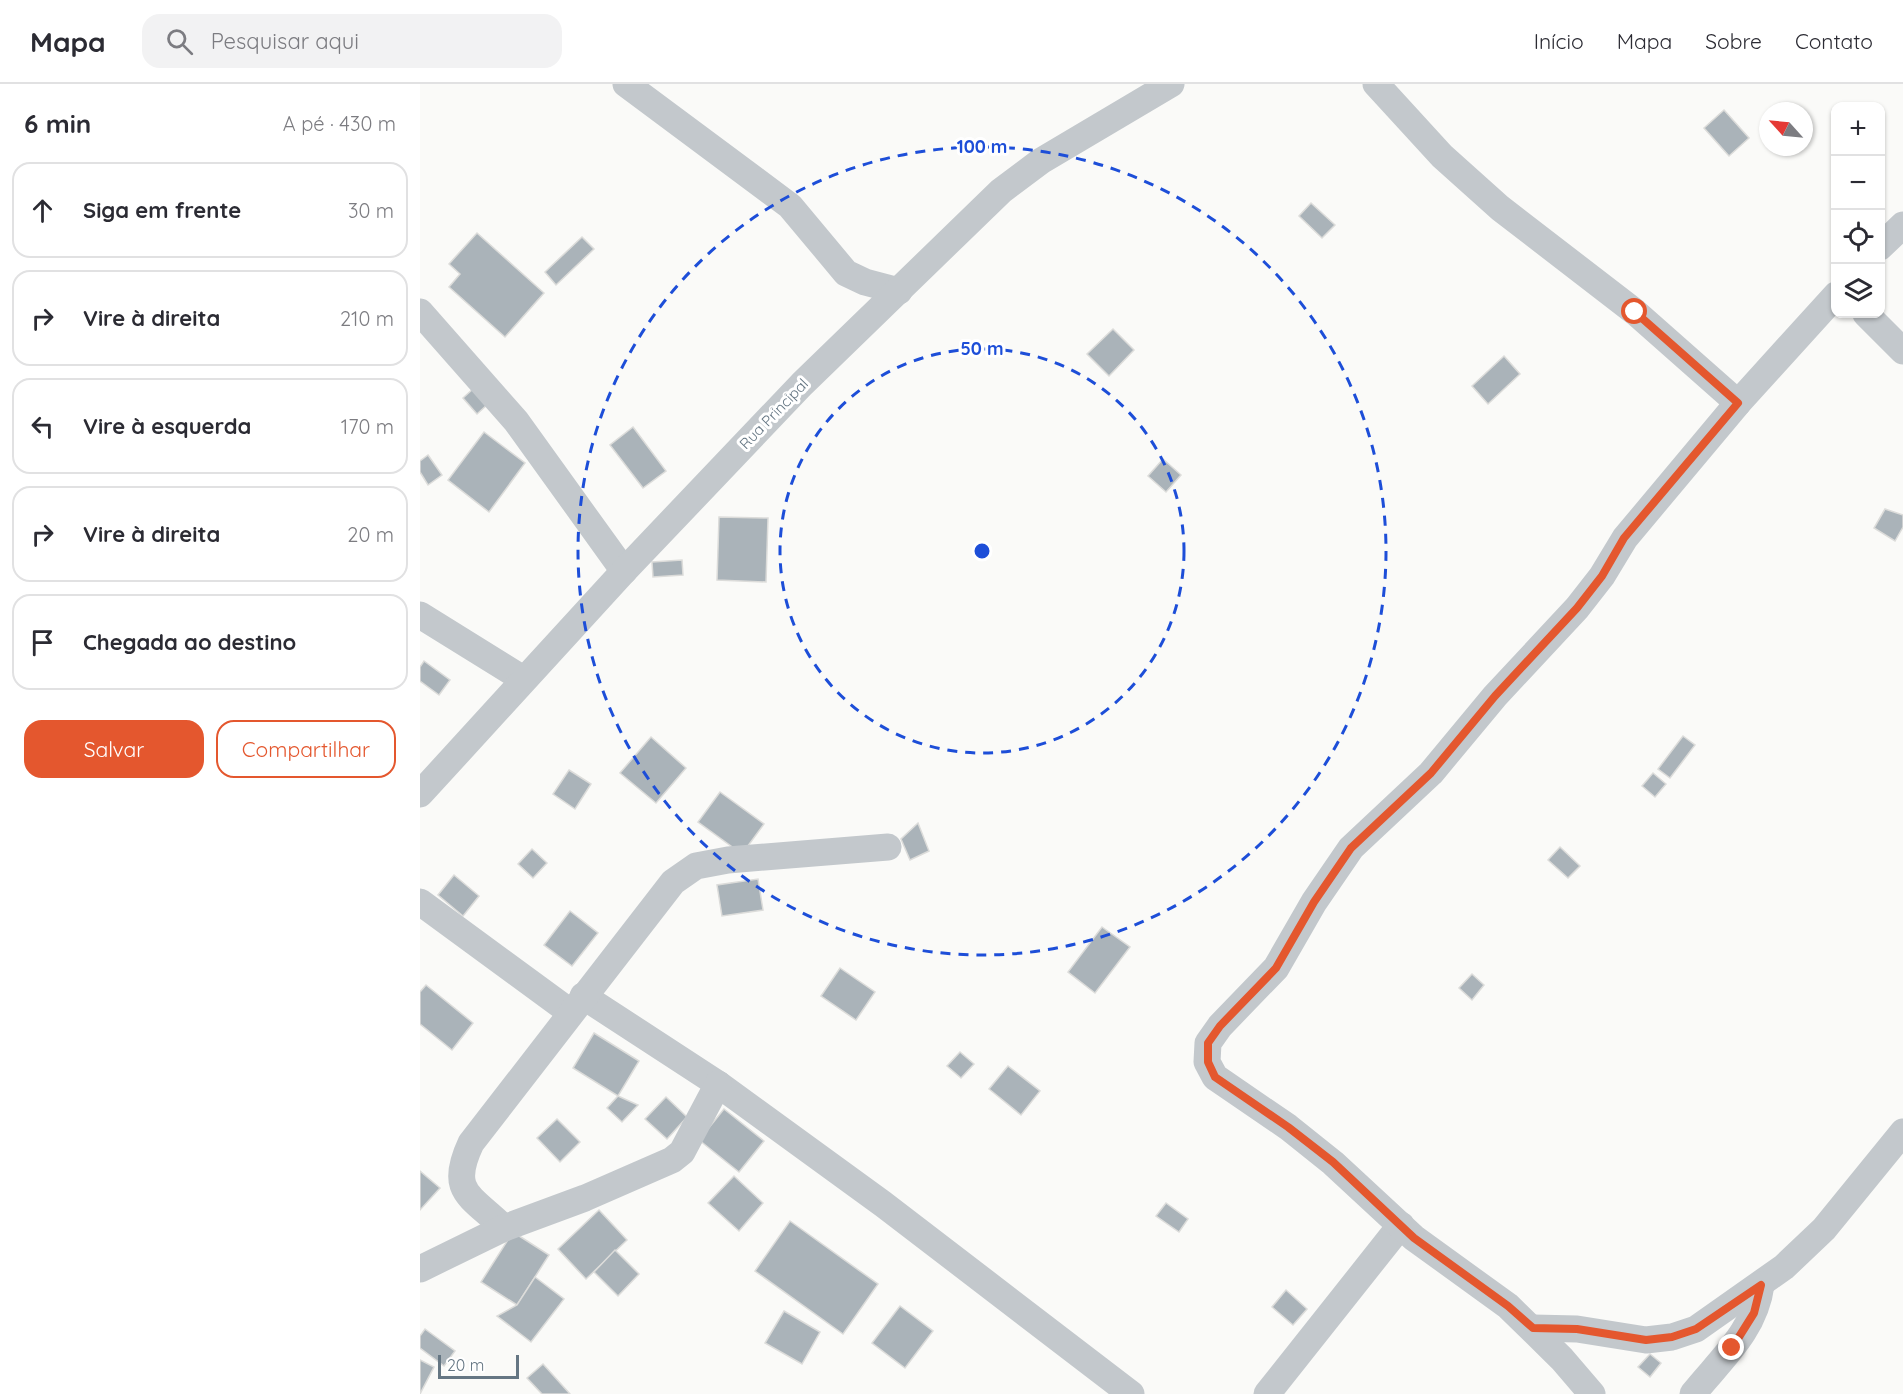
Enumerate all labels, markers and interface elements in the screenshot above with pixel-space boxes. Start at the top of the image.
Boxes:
search box [142,14,562,68]
text: Mapa [30,24,106,59]
icon: search [163,25,196,58]
text: Pesquisar aqui [211,27,359,55]
text: Início [1534,28,1584,54]
text: Mapa [1617,28,1672,54]
text: Sobre [1705,28,1762,54]
text: Contato [1795,28,1873,54]
north arrow [1759,102,1813,156]
map controls [1831,102,1885,318]
button: + [1831,102,1885,156]
text: 6 min [24,107,91,140]
text: A pé · 430 m [283,111,396,136]
text: 100 m [957,135,1007,158]
button: − [1831,156,1885,210]
icon: ahead [26,194,59,227]
text: Siga em frente [83,196,241,224]
text: 30 m [348,198,394,223]
button: locate [1831,210,1885,264]
button: layers [1831,264,1885,318]
route start [1621,298,1647,324]
icon: right [26,302,59,335]
text: Vire à direita [83,304,220,332]
text: 210 m [340,306,394,331]
text: 50 m [960,337,1004,360]
street label: Rua Principal [735,374,812,453]
icon: left [26,410,59,443]
text: Vire à esquerda [83,412,251,440]
text: 170 m [341,414,394,439]
icon: right [26,518,59,551]
text: Vire à direita [83,520,220,548]
text: 20 m [347,522,394,547]
centre of rings [972,541,992,561]
icon: arrive [26,626,59,659]
text: Chegada ao destino [83,628,296,656]
button: Salvar [24,720,204,778]
button: Compartilhar [216,720,396,778]
route end [1718,1334,1744,1360]
scale bar [438,1352,519,1380]
text: 20 m [447,1355,484,1375]

